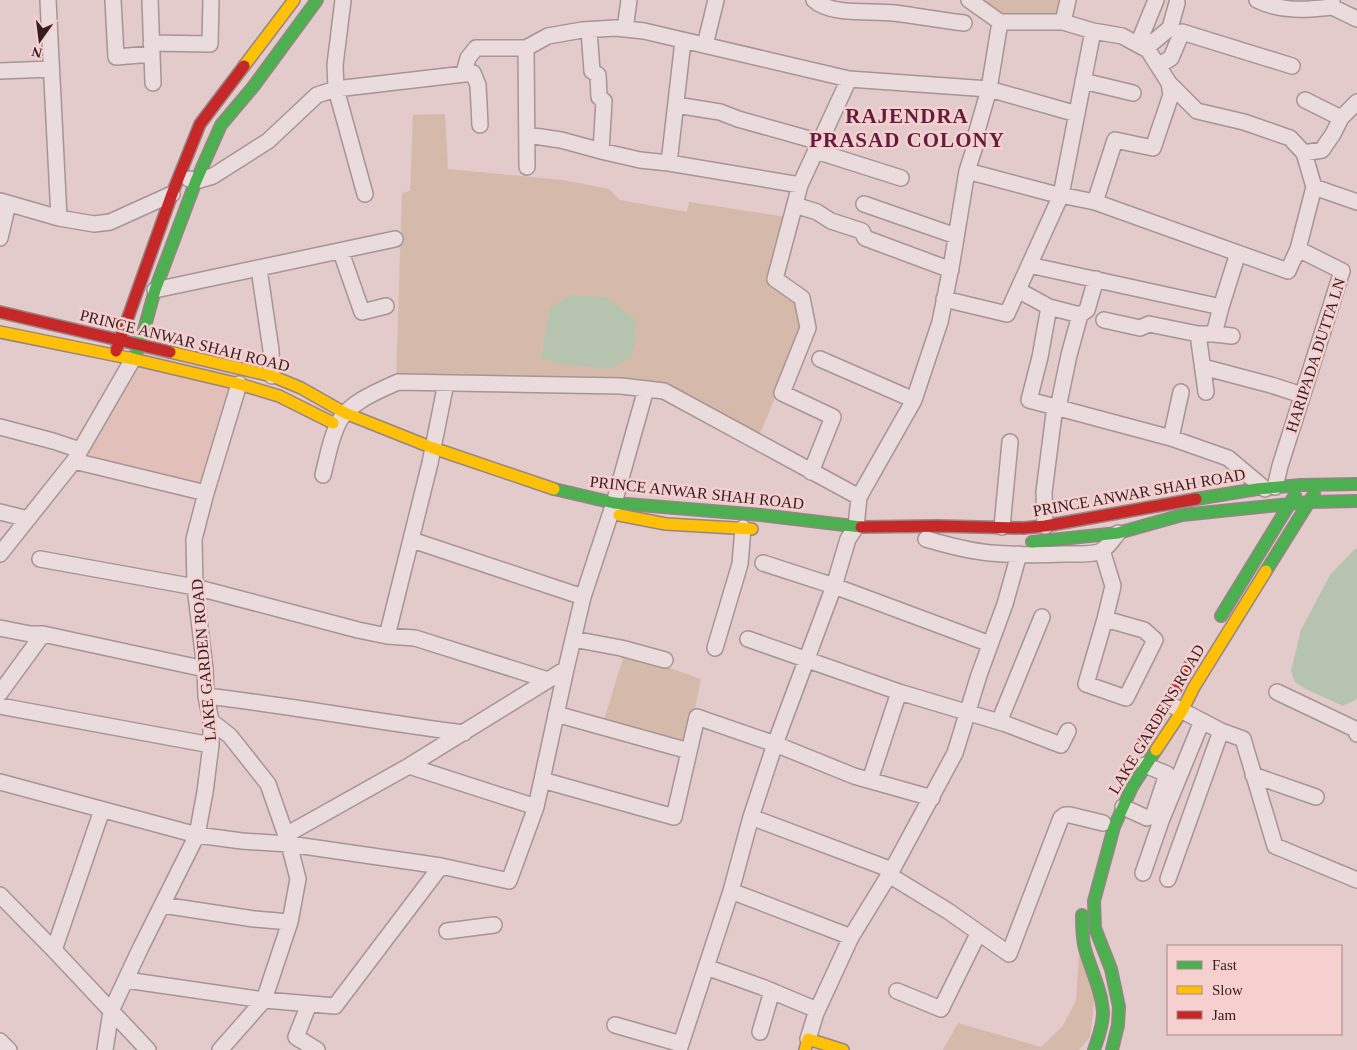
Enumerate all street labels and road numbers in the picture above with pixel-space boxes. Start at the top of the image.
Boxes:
street label: HARIPADA DUTTA LN [1282,275,1349,435]
street label: PRINCE ANWAR SHAH ROAD [78,306,292,375]
street label: PRINCE ANWAR SHAH ROAD [1031,465,1247,520]
street label: PRINCE ANWAR SHAH ROAD [589,473,805,512]
street label: LAKE GARDEN ROAD [188,578,219,742]
street label: LAKE GARDENS ROAD [1105,641,1208,797]

